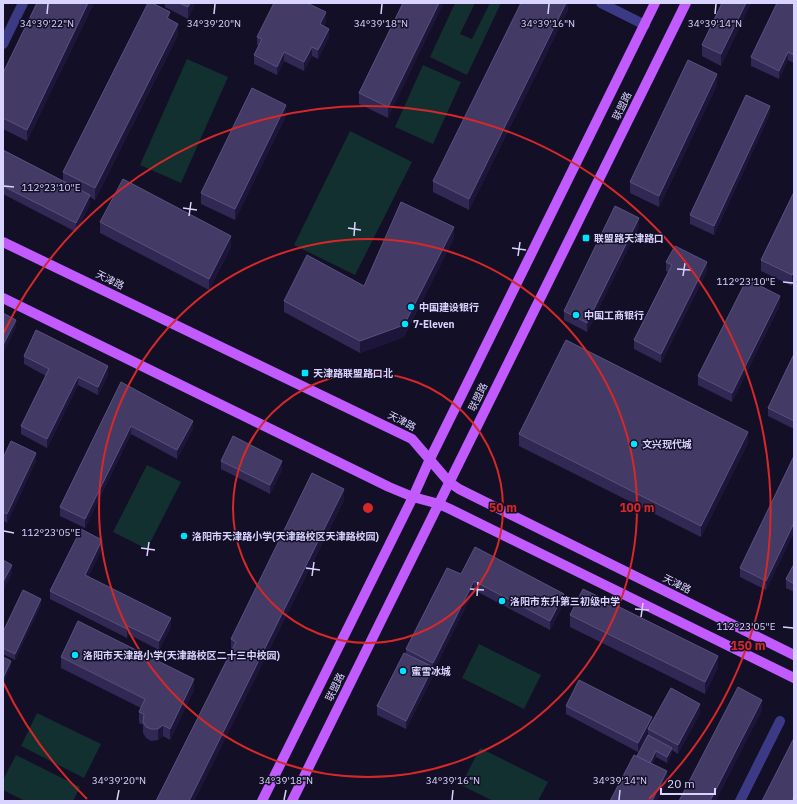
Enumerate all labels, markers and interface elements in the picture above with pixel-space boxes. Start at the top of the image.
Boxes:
text: 34°39'22"N [20,17,74,30]
text: 34°39'20"N [187,17,241,30]
text: 34°39'18"N [354,17,408,30]
text: 34°39'16"N [521,17,575,30]
text: 34°39'14"N [688,17,742,30]
street label: 联盟路 [610,90,634,122]
text: 112°23'10"E [21,181,81,194]
place label: 联盟路天津路口 [594,232,664,245]
marker: 联盟路天津路口 [581,233,591,243]
street label: 天津路 [94,268,126,292]
text: 112°23'10"E [716,275,776,288]
place label: 中国建设银行 [419,301,479,314]
marker: 中国建设银行 [406,302,416,312]
place label: 中国工商银行 [584,309,644,322]
marker: 中国工商银行 [571,310,581,320]
place label: 7-Eleven [413,318,455,331]
marker: 7-Eleven [400,319,410,329]
place label: 天津路联盟路口北 [313,367,393,380]
marker: 天津路联盟路口北 [300,368,310,378]
street label: 联盟路 [466,381,490,413]
street label: 天津路 [386,408,418,434]
place label: 文兴现代城 [642,438,692,451]
marker: 文兴现代城 [629,439,639,449]
text: 50 m [489,500,517,515]
text: 100 m [619,500,655,515]
centre of rings [361,501,375,515]
text: 112°23'05"E [21,526,81,539]
place label: 洛阳市天津路小学(天津路校区天津路校园) [192,530,379,543]
marker: 洛阳市天津路小学(天津路校区天津路校园) [179,531,189,541]
street label: 天津路 [661,572,693,596]
place label: 洛阳市东升第三初级中学 [510,595,620,608]
marker: 洛阳市东升第三初级中学 [497,596,507,606]
text: 112°23'05"E [716,620,776,633]
text: 150 m [730,638,766,653]
place label: 洛阳市天津路小学(天津路校区二十三中校园) [83,649,280,662]
marker: 洛阳市天津路小学(天津路校区二十三中校园) [70,650,80,660]
place label: 蜜雪冰城 [411,665,451,678]
marker: 蜜雪冰城 [398,666,408,676]
street label: 联盟路 [323,671,347,703]
scale bar [661,770,715,796]
text: 34°39'20"N [92,774,146,787]
text: 34°39'18"N [259,774,313,787]
text: 34°39'16"N [426,774,480,787]
text: 34°39'14"N [593,774,647,787]
text: 20 m [667,776,695,791]

